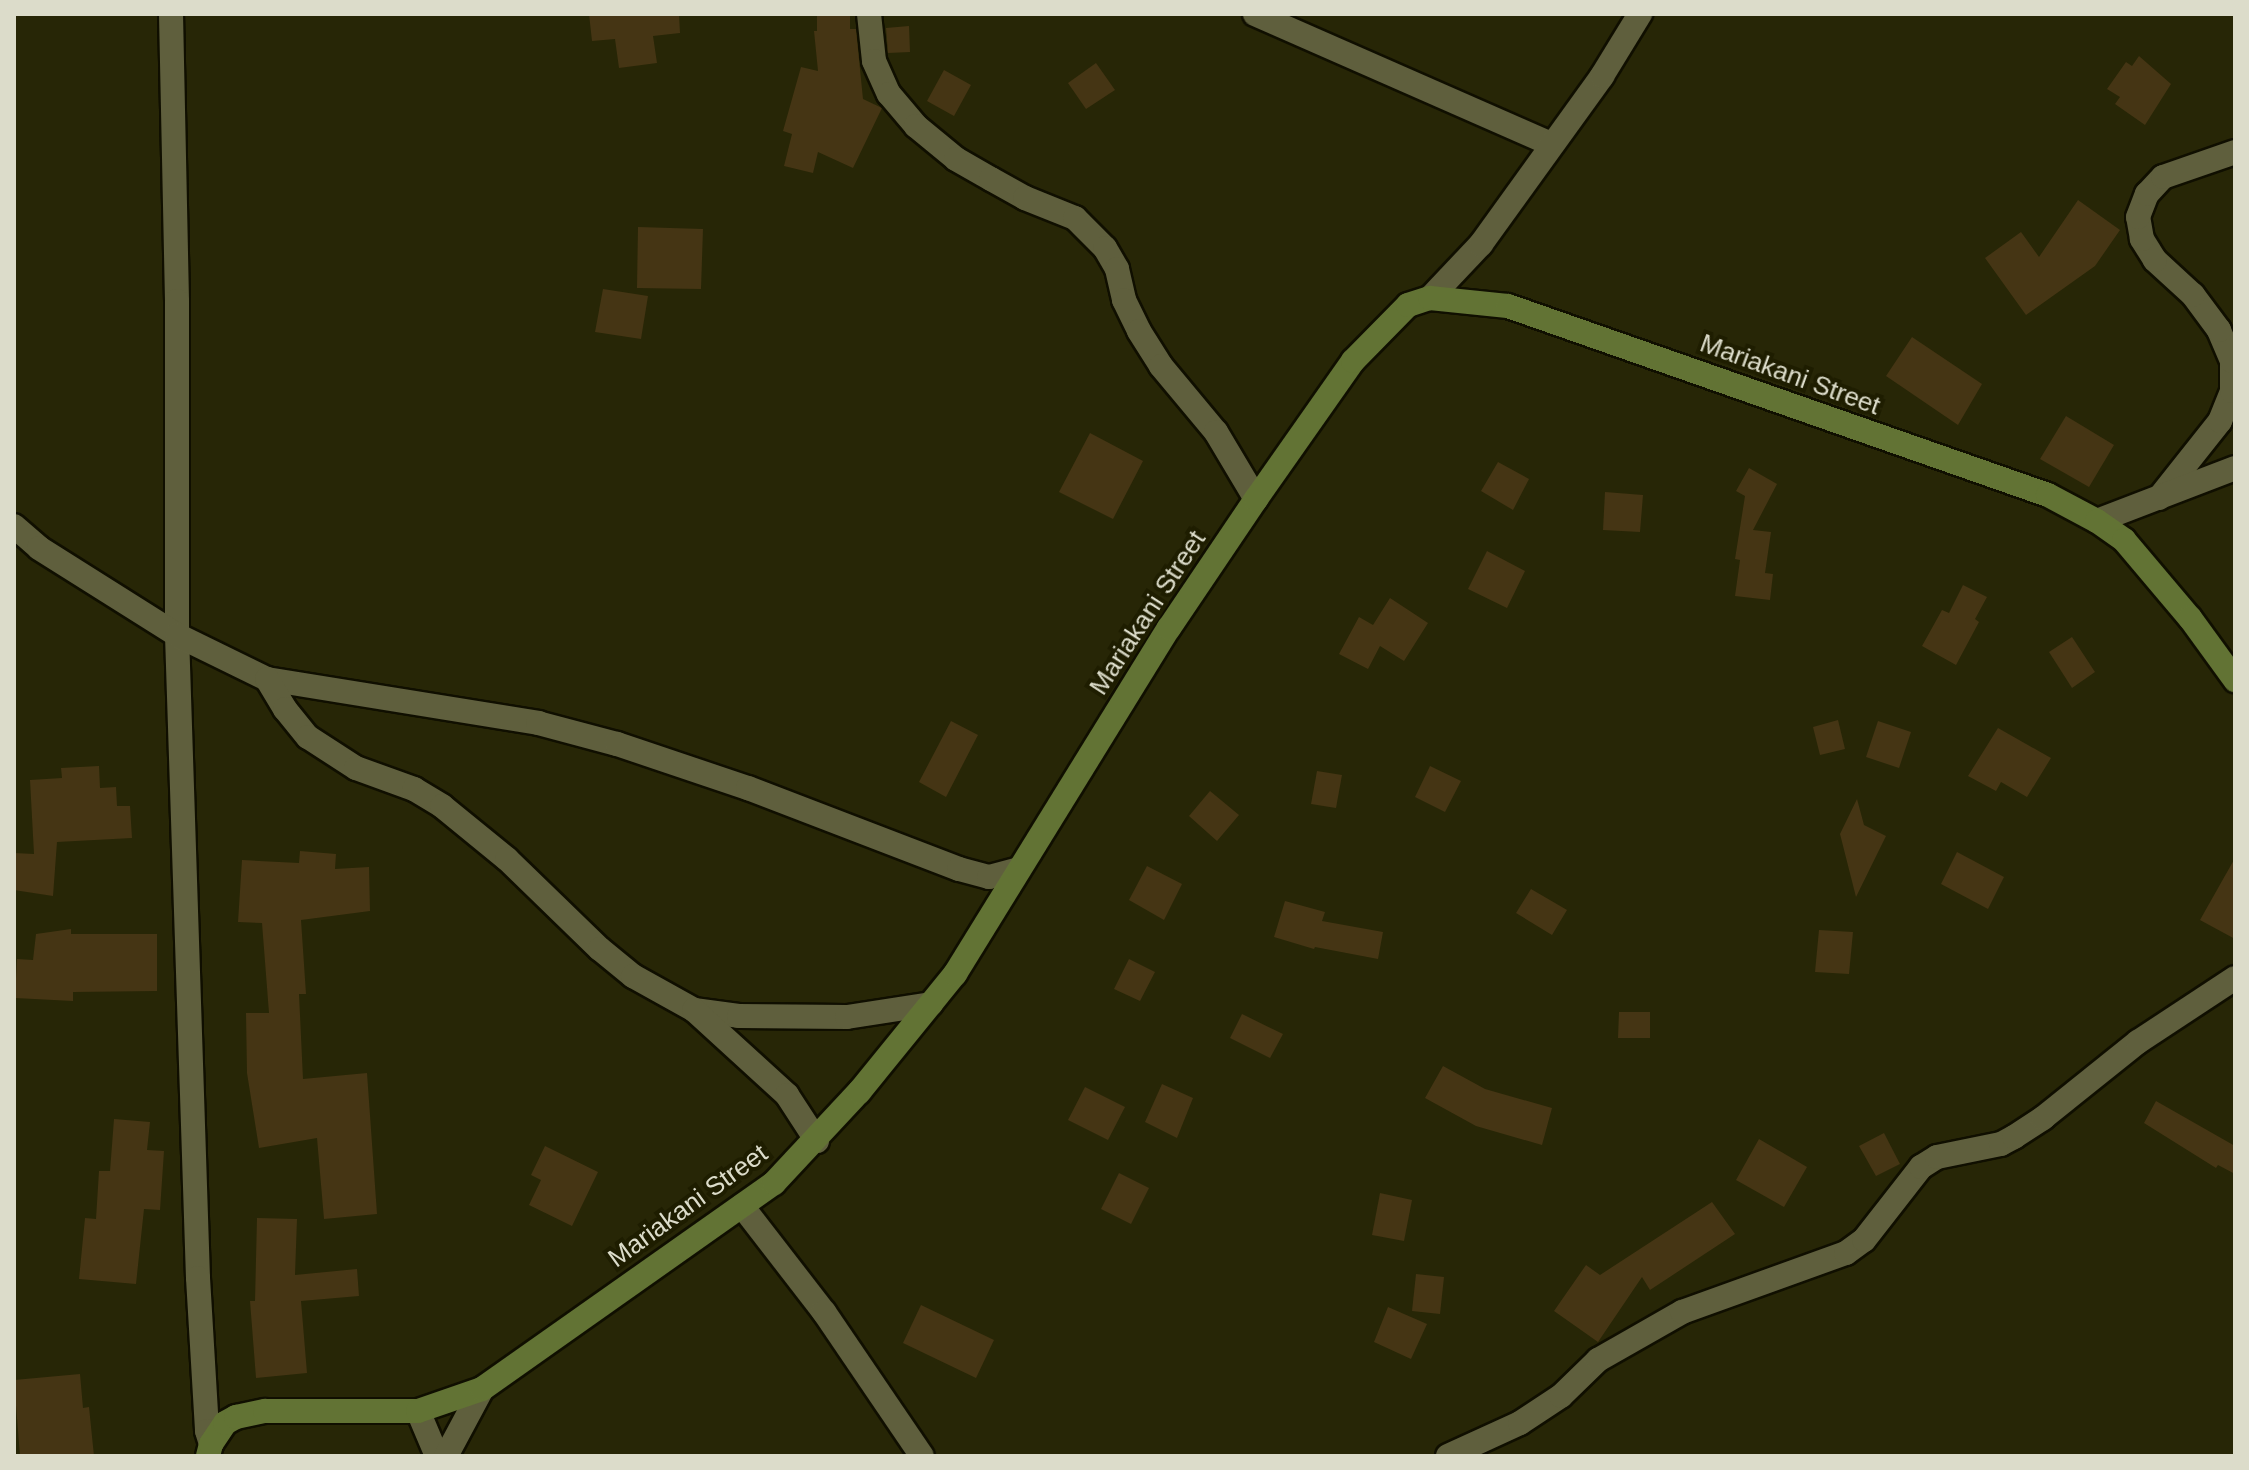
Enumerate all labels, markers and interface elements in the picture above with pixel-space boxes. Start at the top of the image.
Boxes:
street label: Mariakani Street [1696,328,1884,422]
street label: Mariakani Street [1083,525,1213,701]
street label: Mariakani Street [602,1138,774,1274]

